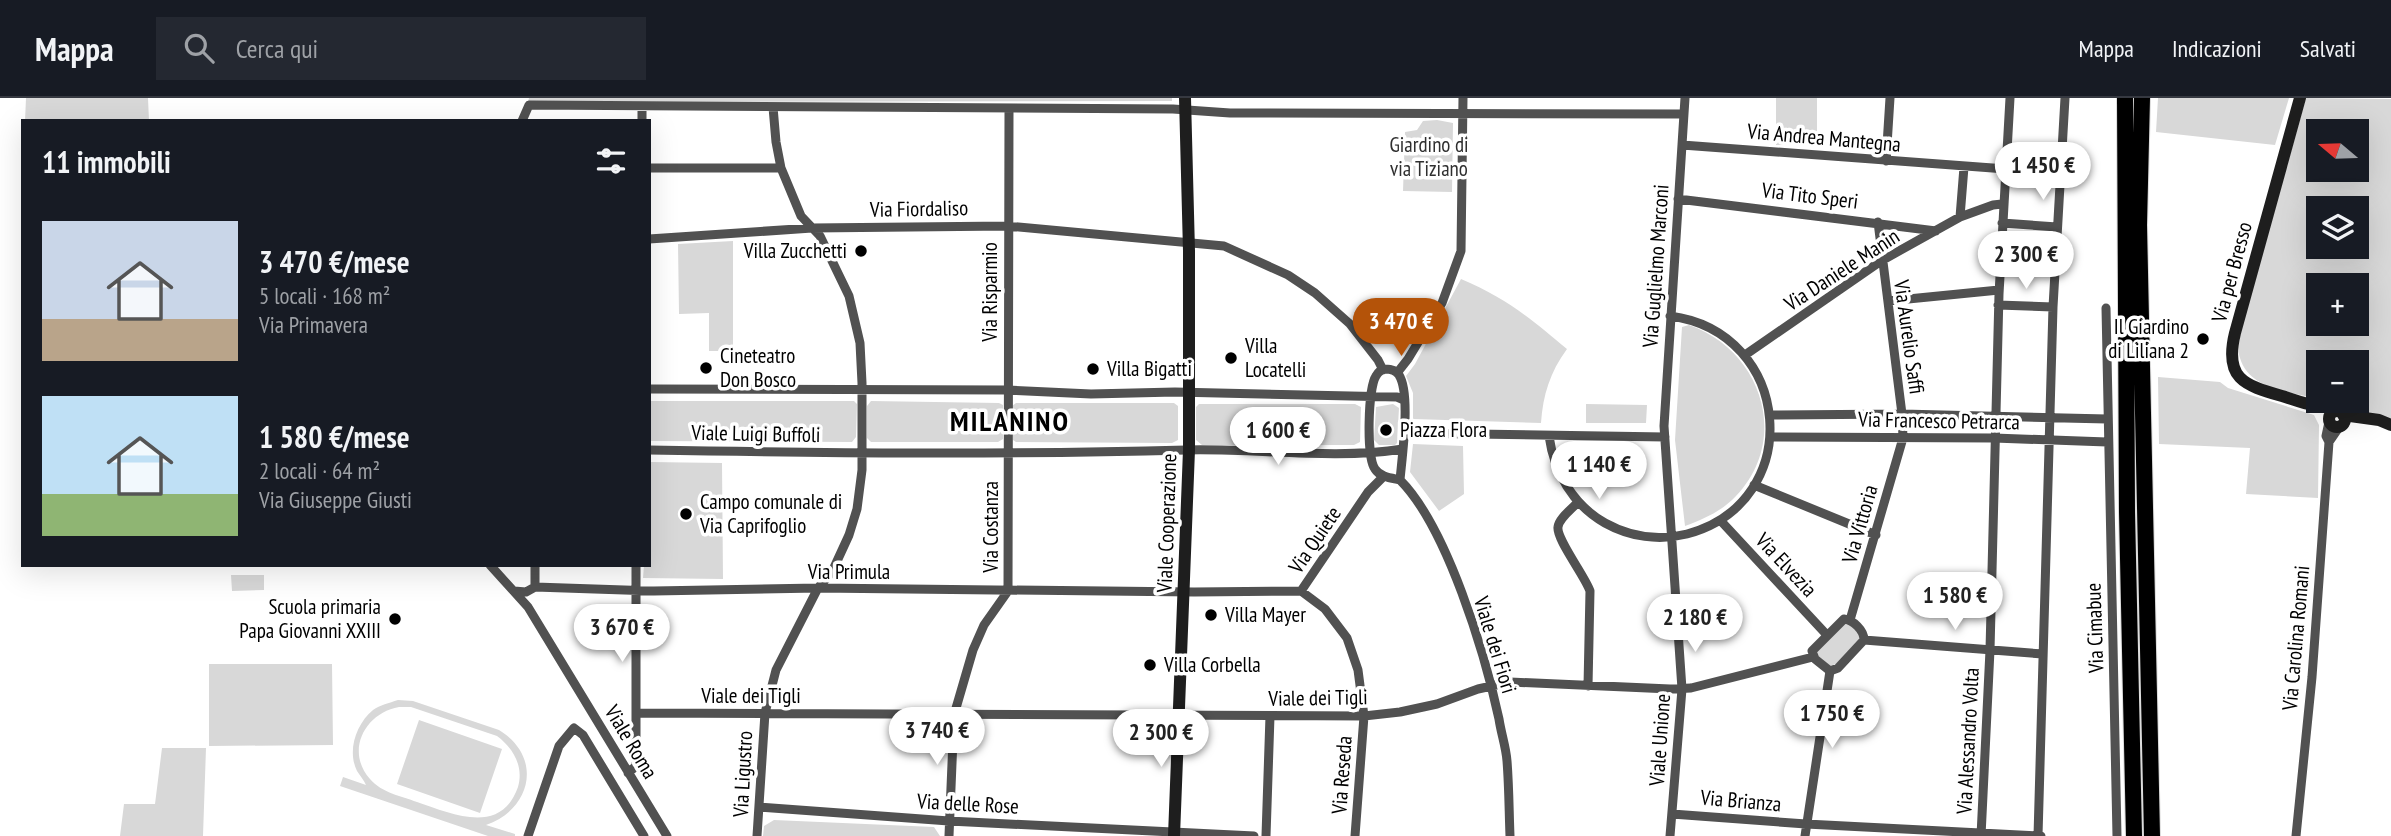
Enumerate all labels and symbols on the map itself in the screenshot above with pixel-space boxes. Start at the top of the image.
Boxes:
street label: Via Andrea Mantegna [1745,117,1902,158]
north arrow [2306,119,2370,182]
park label: Giardino di via Tiziano [1389,131,1469,182]
pin: 1 450 € [1978,142,2108,202]
street label: Via Tito Speri [1759,176,1860,215]
street label: Via Guglielmo Marconi [1636,184,1675,349]
street label: Via Fiordaliso [869,194,968,223]
street label: Via per Bresso [2205,219,2258,326]
street label: Via Daniele Manin [1778,222,1904,317]
pin: 2 300 € [1961,232,2091,291]
place label: Villa Zucchetti [743,237,847,264]
street label: Via Risparmio [976,242,1003,343]
marker: Villa Zucchetti [853,243,869,259]
street label: Via Aurelio Saffi [1888,277,1931,396]
pin: 3 470 € [1336,299,1466,358]
place label: Il Giardino di Liliana 2 [2108,313,2189,364]
marker: Il Giardino di Liliana 2 [2195,331,2211,347]
place label: Villa Locatelli [1244,332,1306,383]
place label: Cineteatro Don Bosco [720,342,796,393]
marker: Villa Locatelli [1223,350,1239,366]
place label: Villa Bigatti [1106,355,1192,382]
marker: Cineteatro Don Bosco [698,360,714,376]
marker: Villa Bigatti [1085,361,1101,377]
district label: MILANINO [950,402,1070,439]
street label: Via Francesco Petrarca [1857,406,2020,435]
pin: 1 600 € [1213,408,1343,467]
place label: Piazza Flora [1400,416,1487,443]
street label: Viale Luigi Buffoli [690,419,821,448]
marker: Piazza Flora [1378,422,1394,438]
pin: 1 140 € [1534,442,1664,501]
street label: Viale Cooperazione [1151,453,1182,594]
street label: Via Costanza [977,481,1004,574]
street label: Via Vittoria [1835,482,1884,567]
place label: Campo comunale di Via Caprifoglio [699,488,842,539]
street label: Via Quiete [1282,501,1347,579]
marker: Campo comunale di Via Caprifoglio [678,506,694,522]
street label: Via Elvezia [1749,526,1823,602]
street label: Via Primula [807,558,890,585]
street label: Via Carolina Romani [2276,564,2315,713]
pin: 1 580 € [1890,573,2020,632]
street label: Via Cimabue [2079,582,2110,675]
street label: Viale dei Fiori [1468,592,1523,697]
place label: Scuola primaria Papa Giovanni XXIII [239,593,381,644]
pin: 2 180 € [1630,594,1760,654]
place label: Villa Mayer [1224,601,1306,628]
pin: 3 670 € [557,604,687,664]
marker: Villa Mayer [1203,607,1219,623]
marker: Scuola primaria Papa Giovanni XXIII [387,611,403,627]
place label: Villa Corbella [1163,651,1261,678]
marker: Villa Corbella [1142,657,1158,673]
street label: Via Alessandro Volta [1950,667,1985,816]
street label: Viale dei Tigli [700,682,801,709]
street label: Viale dei Tigli [1267,683,1368,712]
pin: 1 750 € [1767,690,1897,750]
street label: Viale Unione [1643,693,1676,788]
street label: Viale Roma [598,699,664,783]
pin: 3 740 € [872,708,1002,767]
pin: 2 300 € [1096,710,1226,769]
street label: Via Ligustro [727,730,758,819]
street label: Via Reseda [1325,735,1358,816]
street label: Via Brianza [1699,783,1783,817]
street label: Via delle Rose [915,787,1020,820]

